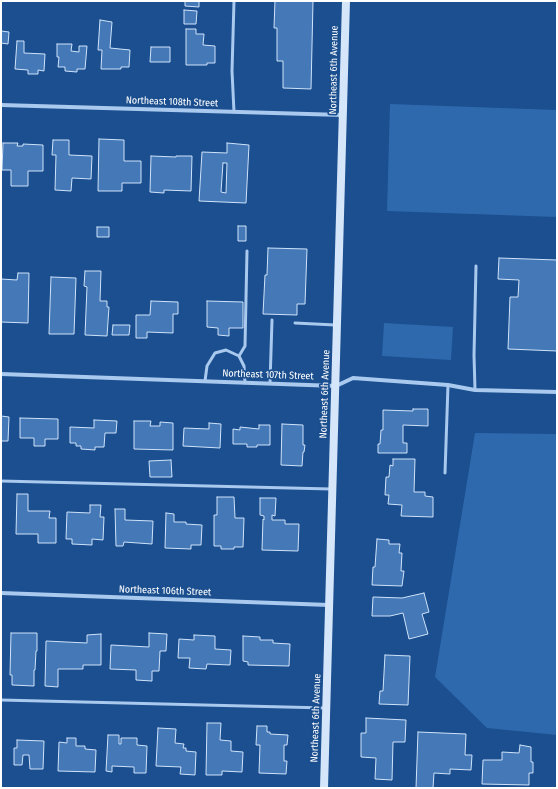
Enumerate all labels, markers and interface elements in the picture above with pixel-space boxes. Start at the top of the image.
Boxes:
street label: Northeast 6th Avenue [327,25,341,115]
street label: Northeast 108th Street [126,94,218,110]
street label: Northeast 6th Avenue [317,349,333,439]
street label: Northeast 107th Street [222,367,314,383]
street label: Northeast 106th Street [119,583,211,599]
street label: Northeast 6th Avenue [308,673,324,763]

